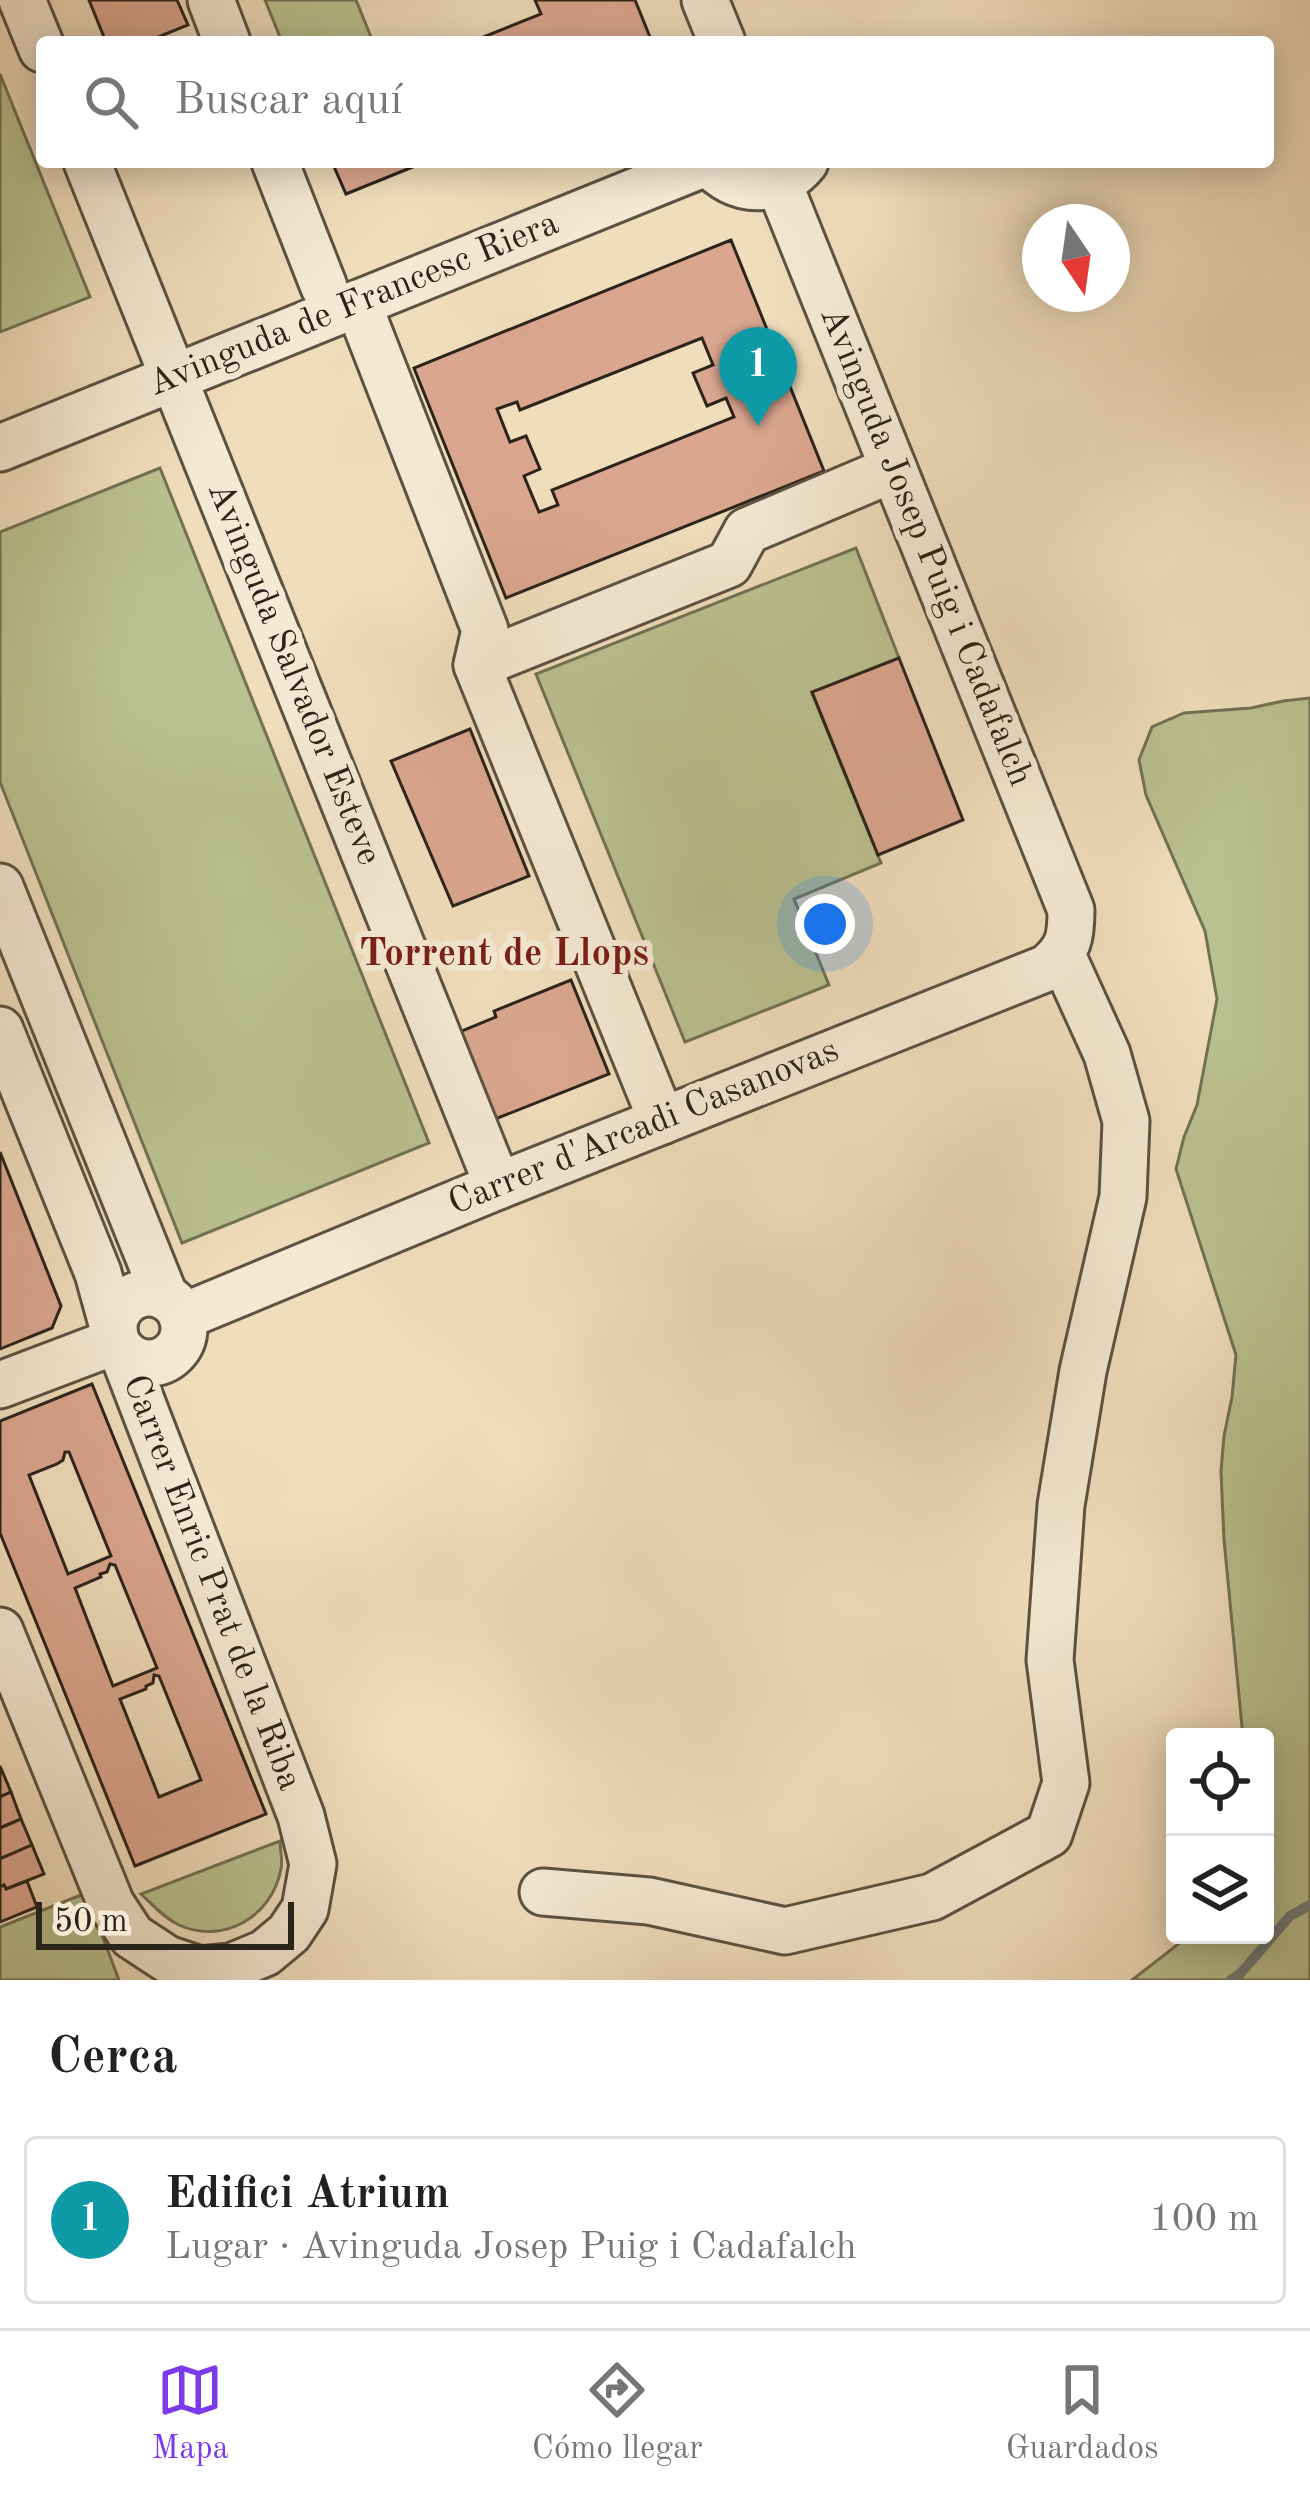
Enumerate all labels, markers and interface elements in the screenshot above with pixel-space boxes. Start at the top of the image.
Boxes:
search box [36,36,1274,168]
icon: search [78,69,144,135]
text: Buscar aquí [174,79,403,124]
north arrow [1022,204,1130,312]
street label: Avinguda de Francesc Riera [144,206,564,404]
street label: Avinguda Josep Puig i Cadafalch [812,302,1038,792]
pin: 1 [719,327,797,426]
street label: Avinguda Salvador Esteve [200,477,386,871]
your location [795,894,855,954]
district label: Torrent de Llops [359,935,649,974]
street label: Carrer d'Arcadi Casanovas [444,1033,844,1223]
street label: Carrer Enric Prat de la Riba [115,1370,307,1796]
map controls [1166,1728,1274,1944]
button: locate [1166,1728,1274,1836]
button: layers [1166,1836,1274,1944]
scale bar [36,1896,294,1949]
text: 50 m [54,1906,128,1939]
text: Cerca [48,2033,178,2084]
text: Edifici Atrium [165,2173,450,2218]
text: 1 [79,2200,101,2239]
text: 100 m [1149,2200,1259,2239]
text: Lugar · Avinguda Josep Puig i Cadafalch [165,2228,857,2267]
tab: Mapa [152,2357,229,2470]
tab: Cómo llegar [532,2357,703,2470]
tab: Guardados [1006,2357,1158,2470]

